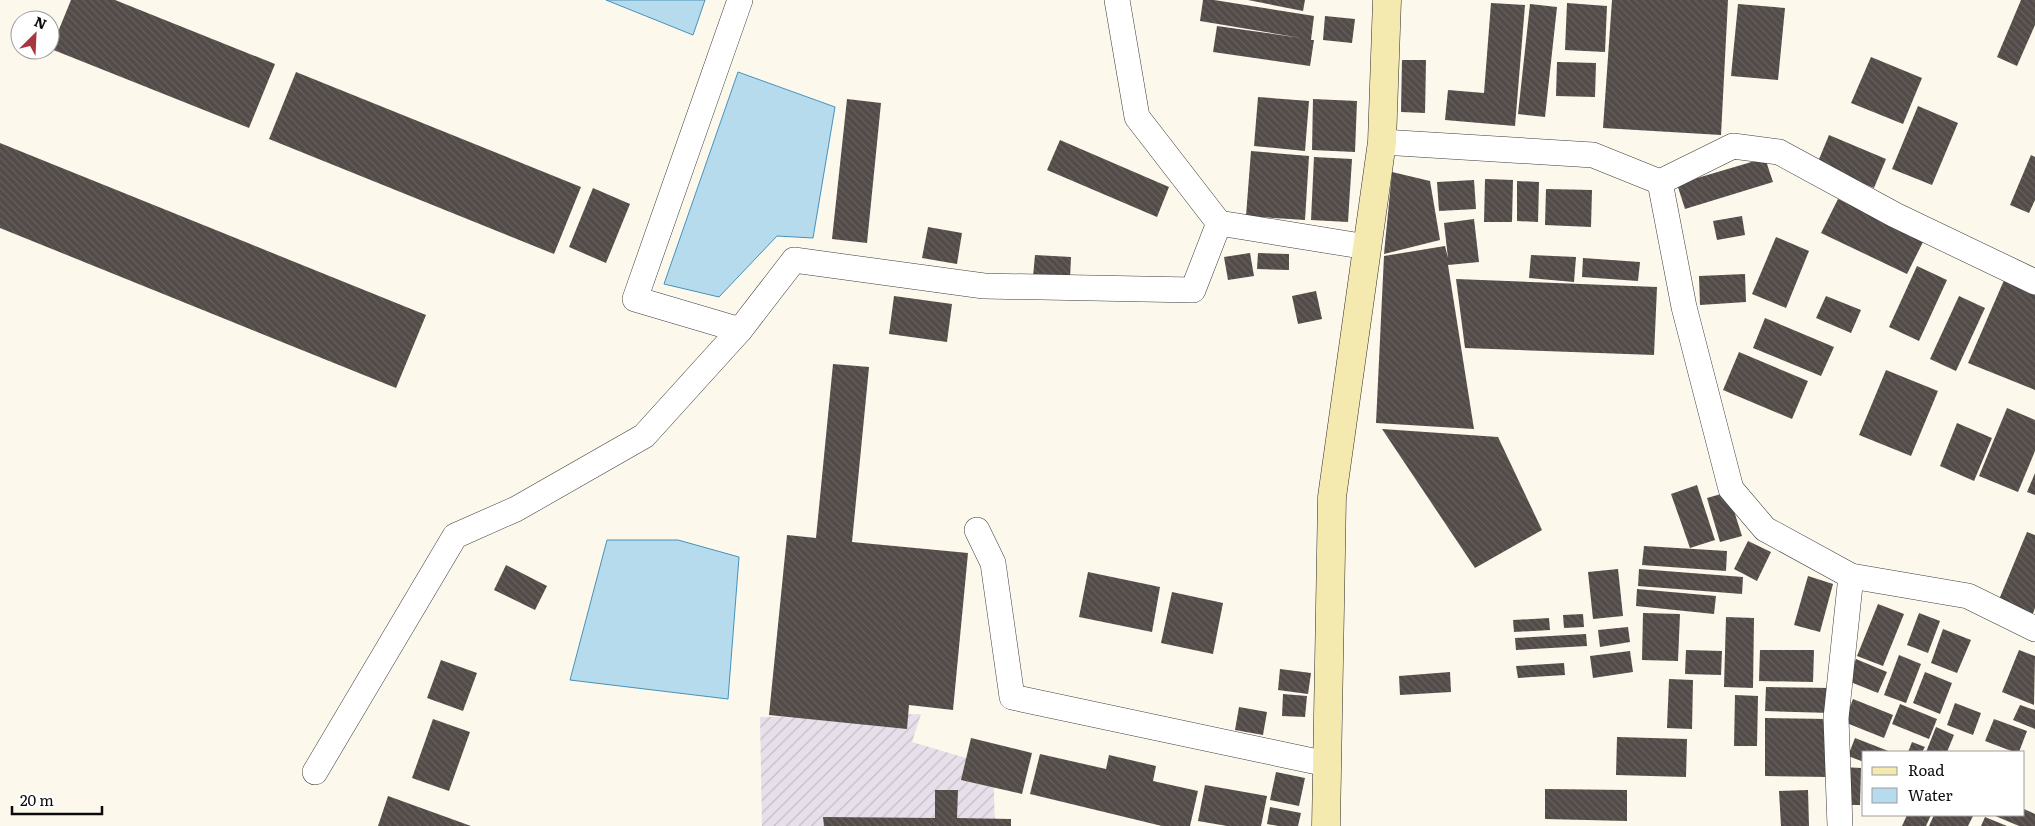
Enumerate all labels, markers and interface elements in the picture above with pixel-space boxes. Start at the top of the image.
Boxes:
north arrow [10,10,60,60]
text: N [31,11,50,34]
legend [1862,751,2025,816]
text: Road [1908,758,1944,781]
text: Water [1908,783,1953,806]
scale bar [12,784,102,816]
text: 20 m [20,788,54,811]

